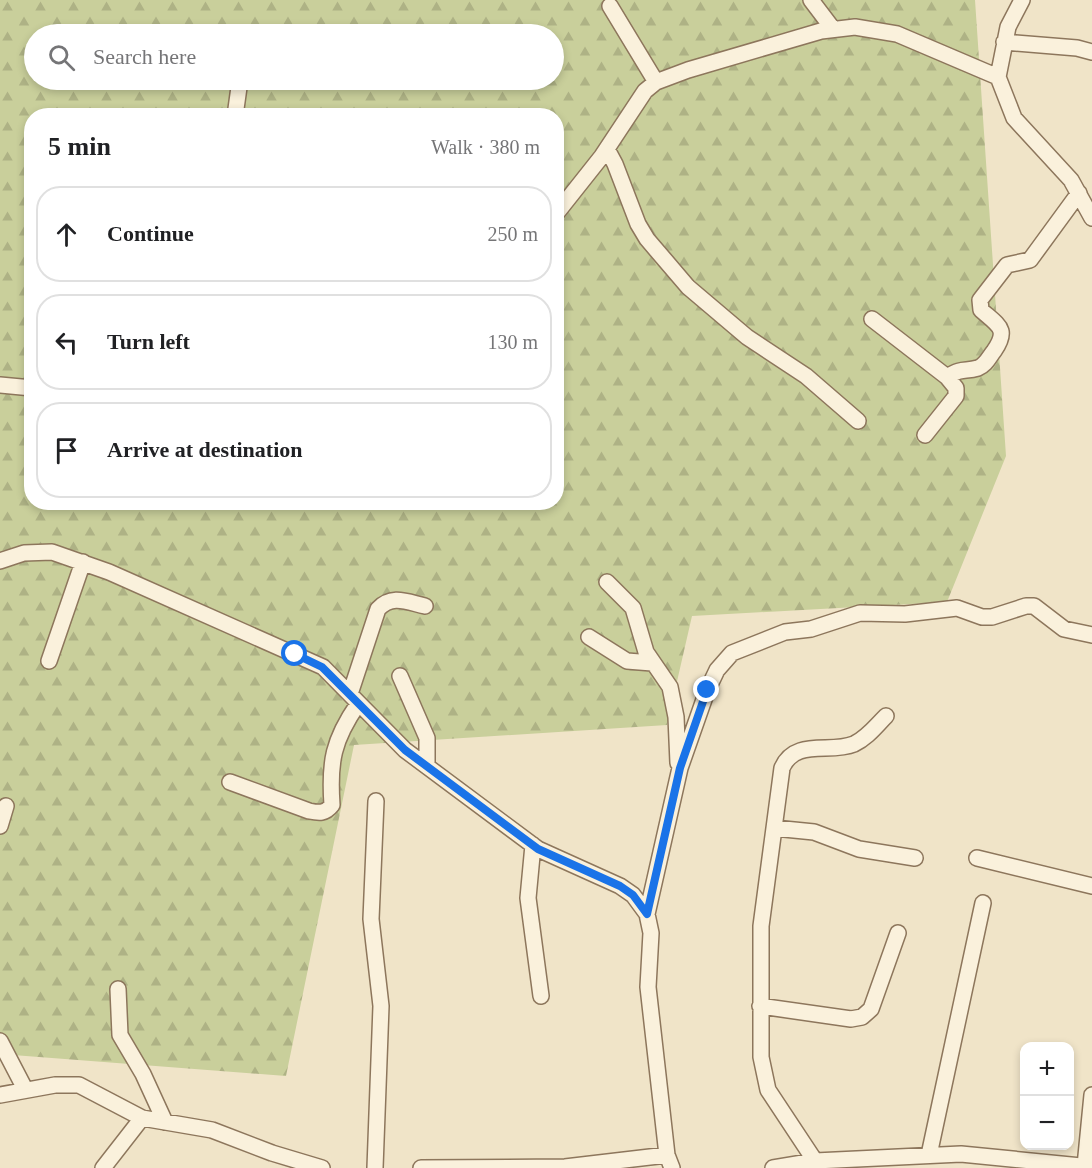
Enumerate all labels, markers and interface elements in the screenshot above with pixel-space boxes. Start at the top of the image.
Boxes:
search box [24,24,564,90]
icon: search [45,41,78,74]
text: Search here [93,44,196,69]
text: 5 min [48,132,111,161]
text: Walk · 380 m [431,136,540,158]
icon: ahead [50,218,83,251]
text: Continue [107,221,194,246]
text: 250 m [487,223,538,245]
icon: left [50,326,83,359]
text: Turn left [107,329,190,354]
text: 130 m [487,331,538,353]
icon: arrive [50,434,83,467]
text: Arrive at destination [107,437,303,462]
route start [281,640,307,666]
route end [693,676,719,702]
map controls [1020,1042,1074,1150]
button: + [1020,1042,1074,1096]
button: − [1020,1096,1074,1150]

